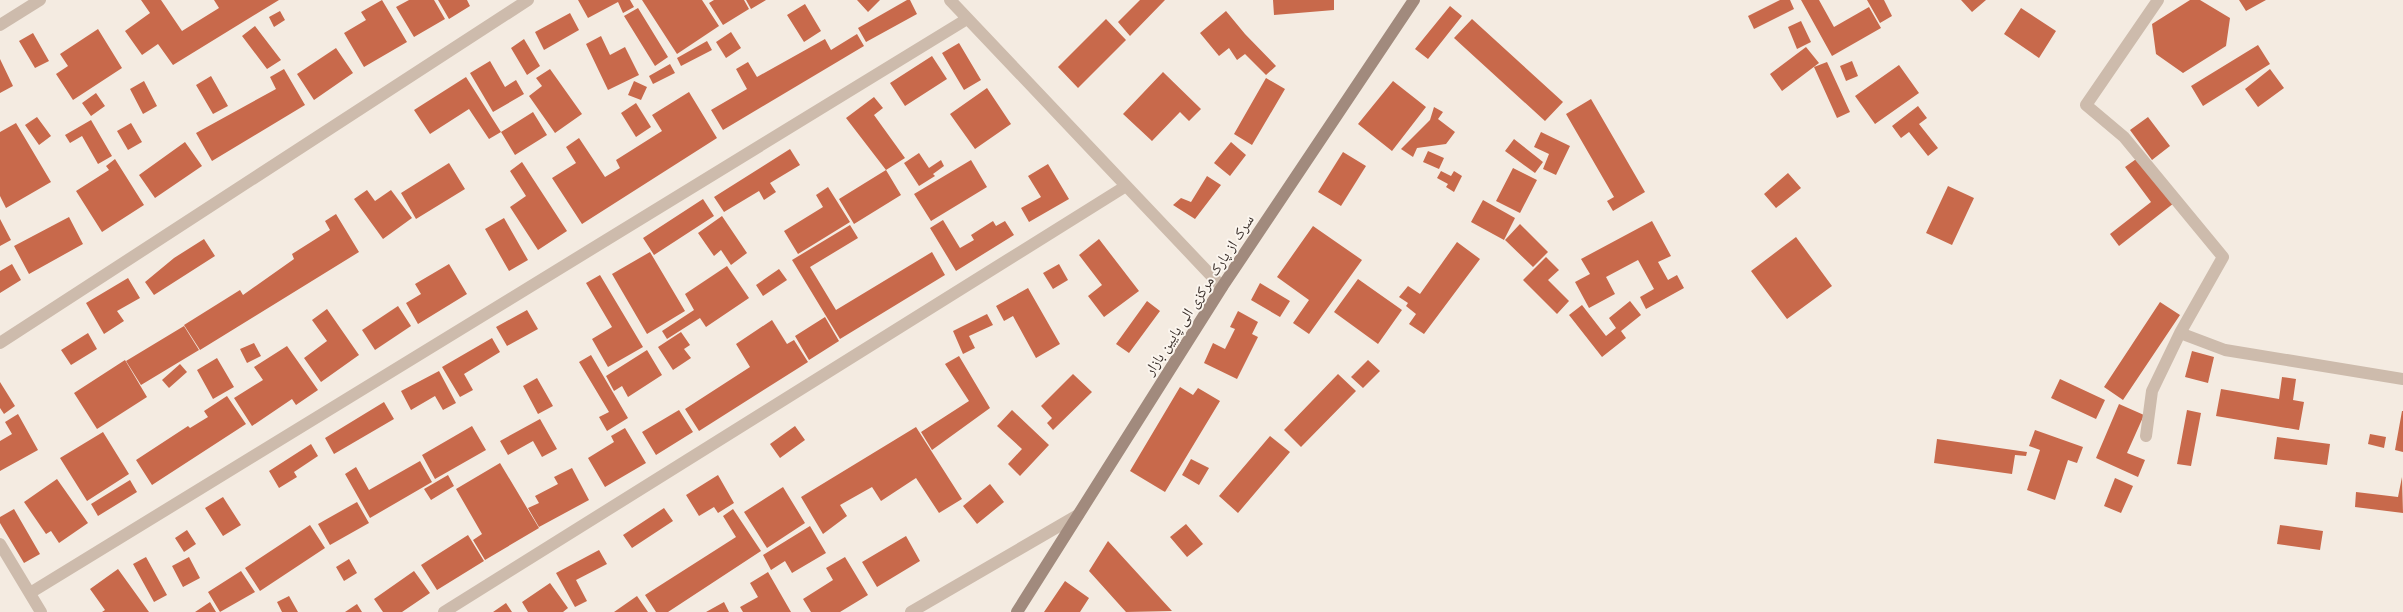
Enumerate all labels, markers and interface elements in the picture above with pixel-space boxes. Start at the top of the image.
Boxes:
street label: سرک از پارک مرکزی الی پایین بازار [1139,211,1259,380]

